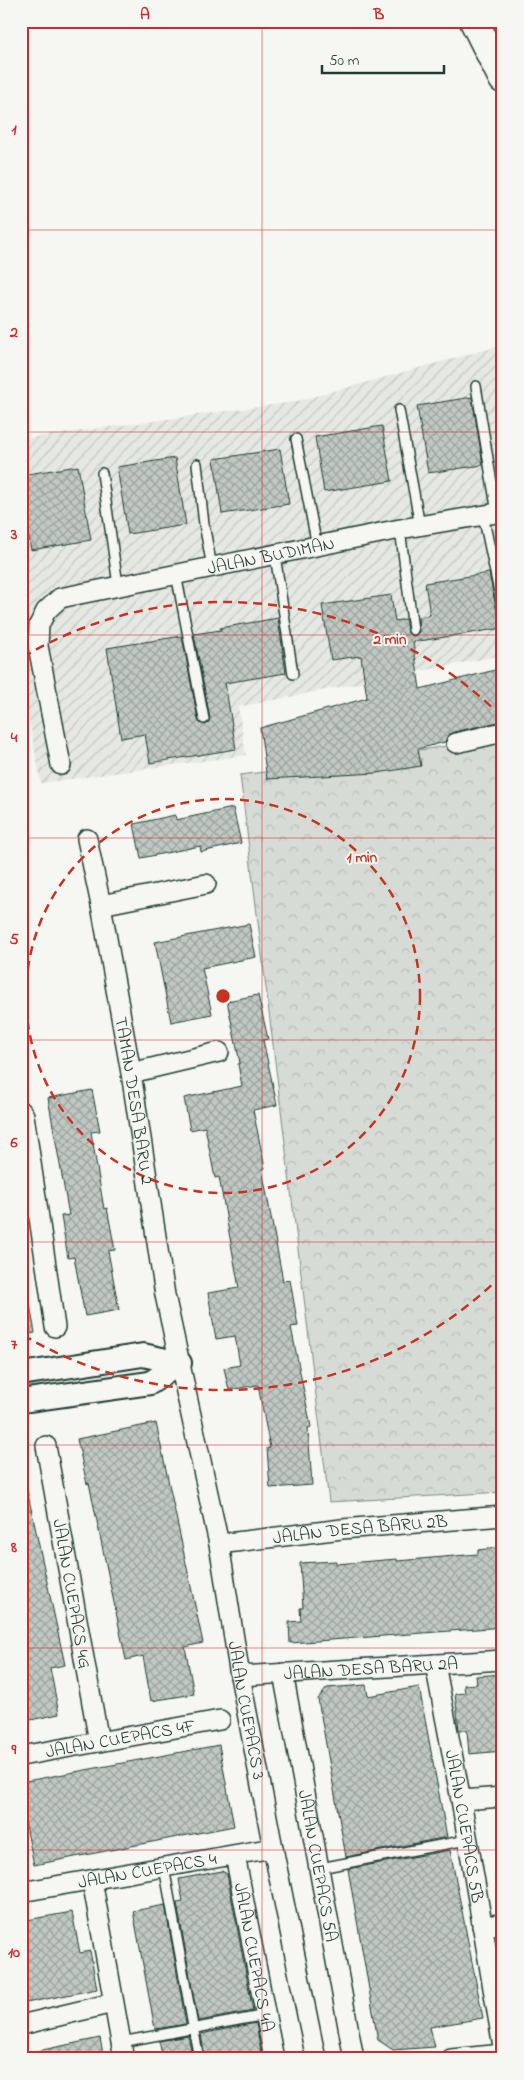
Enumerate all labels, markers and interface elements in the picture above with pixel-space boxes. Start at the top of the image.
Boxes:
text: A [140,3,150,27]
text: B [373,3,385,27]
scale bar [322,42,444,74]
text: 50 m [329,50,360,72]
text: 1 [11,118,17,142]
text: 2 [9,321,18,345]
text: 3 [10,523,18,547]
street label: JALAN BUDIMAN [205,532,337,583]
text: 2 min [373,629,407,651]
text: 4 [10,726,18,750]
text: 1 min [347,847,378,869]
text: 5 [9,928,19,952]
centre of rings [214,987,232,1005]
street label: TAMAN DESA BARU 2 [106,1015,159,1187]
text: 6 [9,1131,18,1155]
text: 7 [11,1333,18,1357]
street label: JALAN DESA BARU 2B [271,1510,449,1552]
street label: JALAN CUEPACS 4G [44,1517,97,1671]
text: 8 [10,1536,17,1560]
street label: JALAN CUEPACS 3 [220,1639,271,1782]
street label: JALAN DESA BARU 2A [283,1652,459,1688]
street label: JALAN CUEPACS 4F [44,1714,198,1766]
text: 9 [11,1738,17,1762]
street label: JALAN CUEPACS 5B [437,1748,489,1905]
street label: JALAN CUEPACS 5A [290,1788,343,1944]
street label: JALAN CUEPACS 4 [76,1847,219,1897]
street label: JALAN CUEPACS 4A [226,1881,280,2034]
text: 10 [8,1941,20,1965]

